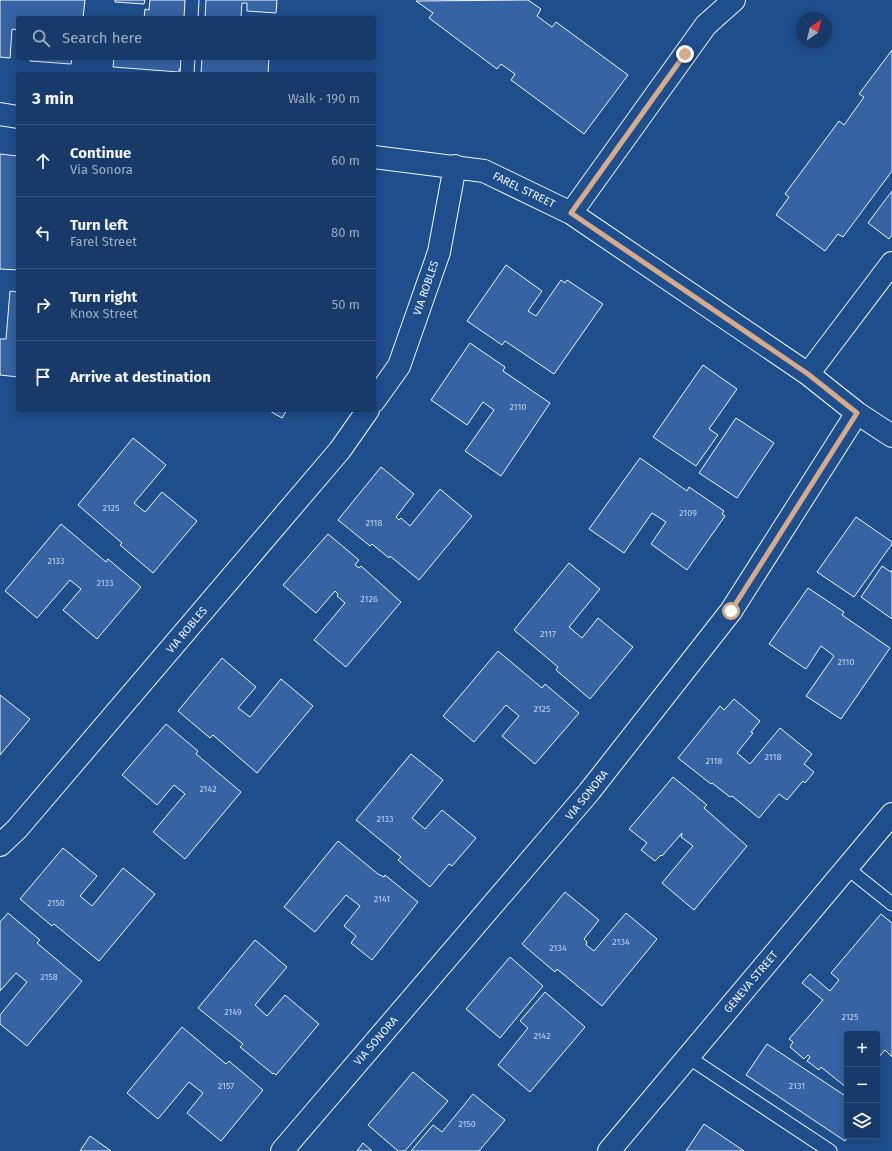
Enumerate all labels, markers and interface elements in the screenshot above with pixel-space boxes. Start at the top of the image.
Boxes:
north arrow [796,12,832,48]
search box [16,16,376,60]
icon: search [30,27,52,49]
text: Search here [62,29,142,47]
route end [676,45,694,63]
text: 3 min [32,88,74,109]
text: Walk · 190 m [288,91,360,106]
text: Continue [70,144,131,162]
icon: ahead [32,150,54,172]
text: 60 m [331,153,360,168]
text: Via Sonora [70,162,133,177]
street label: FAREL STREET [491,169,558,211]
text: Turn left [70,216,128,234]
icon: left [32,222,54,244]
text: 80 m [331,225,360,240]
text: Farel Street [70,234,137,249]
street label: VIA ROBLES [411,259,441,317]
text: Turn right [70,288,137,306]
icon: right [32,294,54,316]
text: 50 m [332,297,360,312]
text: Knox Street [70,306,138,321]
icon: arrive [32,366,54,388]
text: Arrive at destination [70,368,211,386]
house number: 2110 [510,402,526,412]
house number: 2125 [102,503,120,513]
house number: 2109 [679,508,697,518]
house number: 2118 [366,518,382,528]
house number: 2133 [47,556,65,566]
house number: 2133 [96,578,114,588]
house number: 2126 [360,594,378,604]
route start [722,602,740,620]
street label: VIA ROBLES [164,604,210,656]
house number: 2117 [540,629,556,639]
house number: 2110 [838,657,854,667]
house number: 2125 [533,704,551,714]
house number: 2118 [765,752,781,762]
house number: 2118 [706,756,722,766]
street label: VIA SONORA [563,767,611,823]
house number: 2142 [199,784,217,794]
house number: 2133 [376,814,394,824]
house number: 2141 [374,894,390,904]
house number: 2150 [47,898,65,908]
house number: 2134 [612,937,630,947]
house number: 2134 [549,943,567,953]
street label: GENEVA STREET [721,948,781,1016]
house number: 2158 [40,972,58,982]
house number: 2149 [224,1007,242,1017]
house number: 2125 [841,1012,859,1022]
street label: VIA SONORA [351,1013,401,1068]
house number: 2142 [533,1031,551,1041]
map controls [844,1031,880,1139]
button: + [844,1031,880,1067]
button: − [844,1067,880,1103]
house number: 2157 [218,1081,234,1091]
house number: 2131 [789,1081,805,1091]
button: layers [844,1103,880,1139]
house number: 2150 [458,1119,476,1129]

